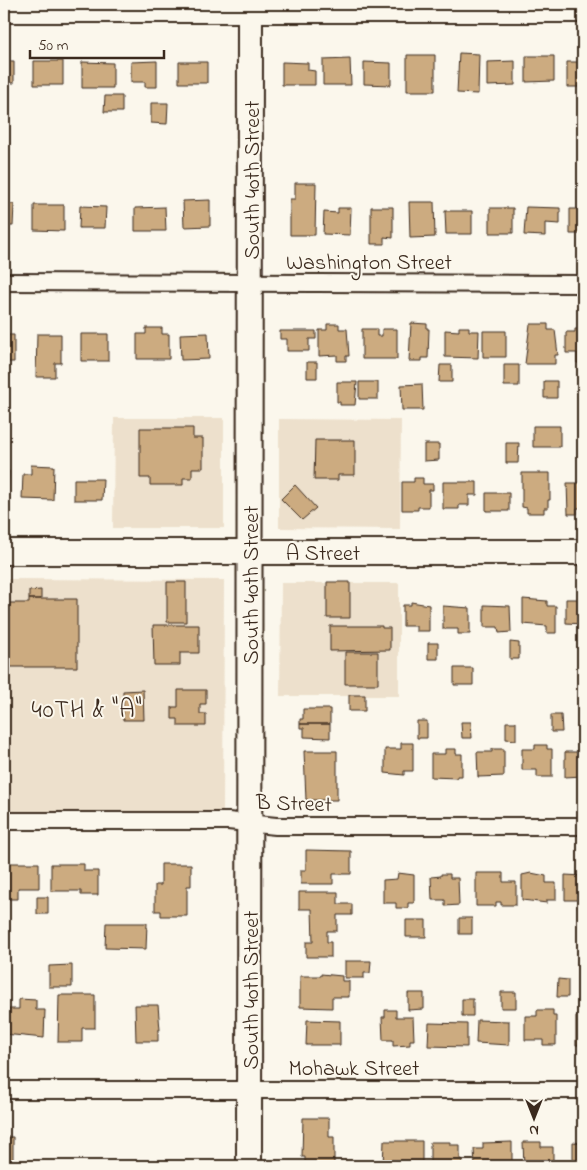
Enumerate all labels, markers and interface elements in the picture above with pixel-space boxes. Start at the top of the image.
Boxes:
scale bar [30,28,164,60]
text: 50 m [38,35,69,57]
street label: South 40th Street [238,100,270,259]
street label: Washington Street [286,248,453,281]
street label: South 40th Street [237,505,269,664]
street label: A Street [286,539,361,571]
district label: 40TH & "A" [31,693,143,729]
street label: B Street [254,788,333,822]
street label: South 40th Street [237,910,269,1069]
street label: Mohawk Street [288,1054,420,1086]
north arrow [510,1092,560,1142]
text: N [529,1119,539,1140]

